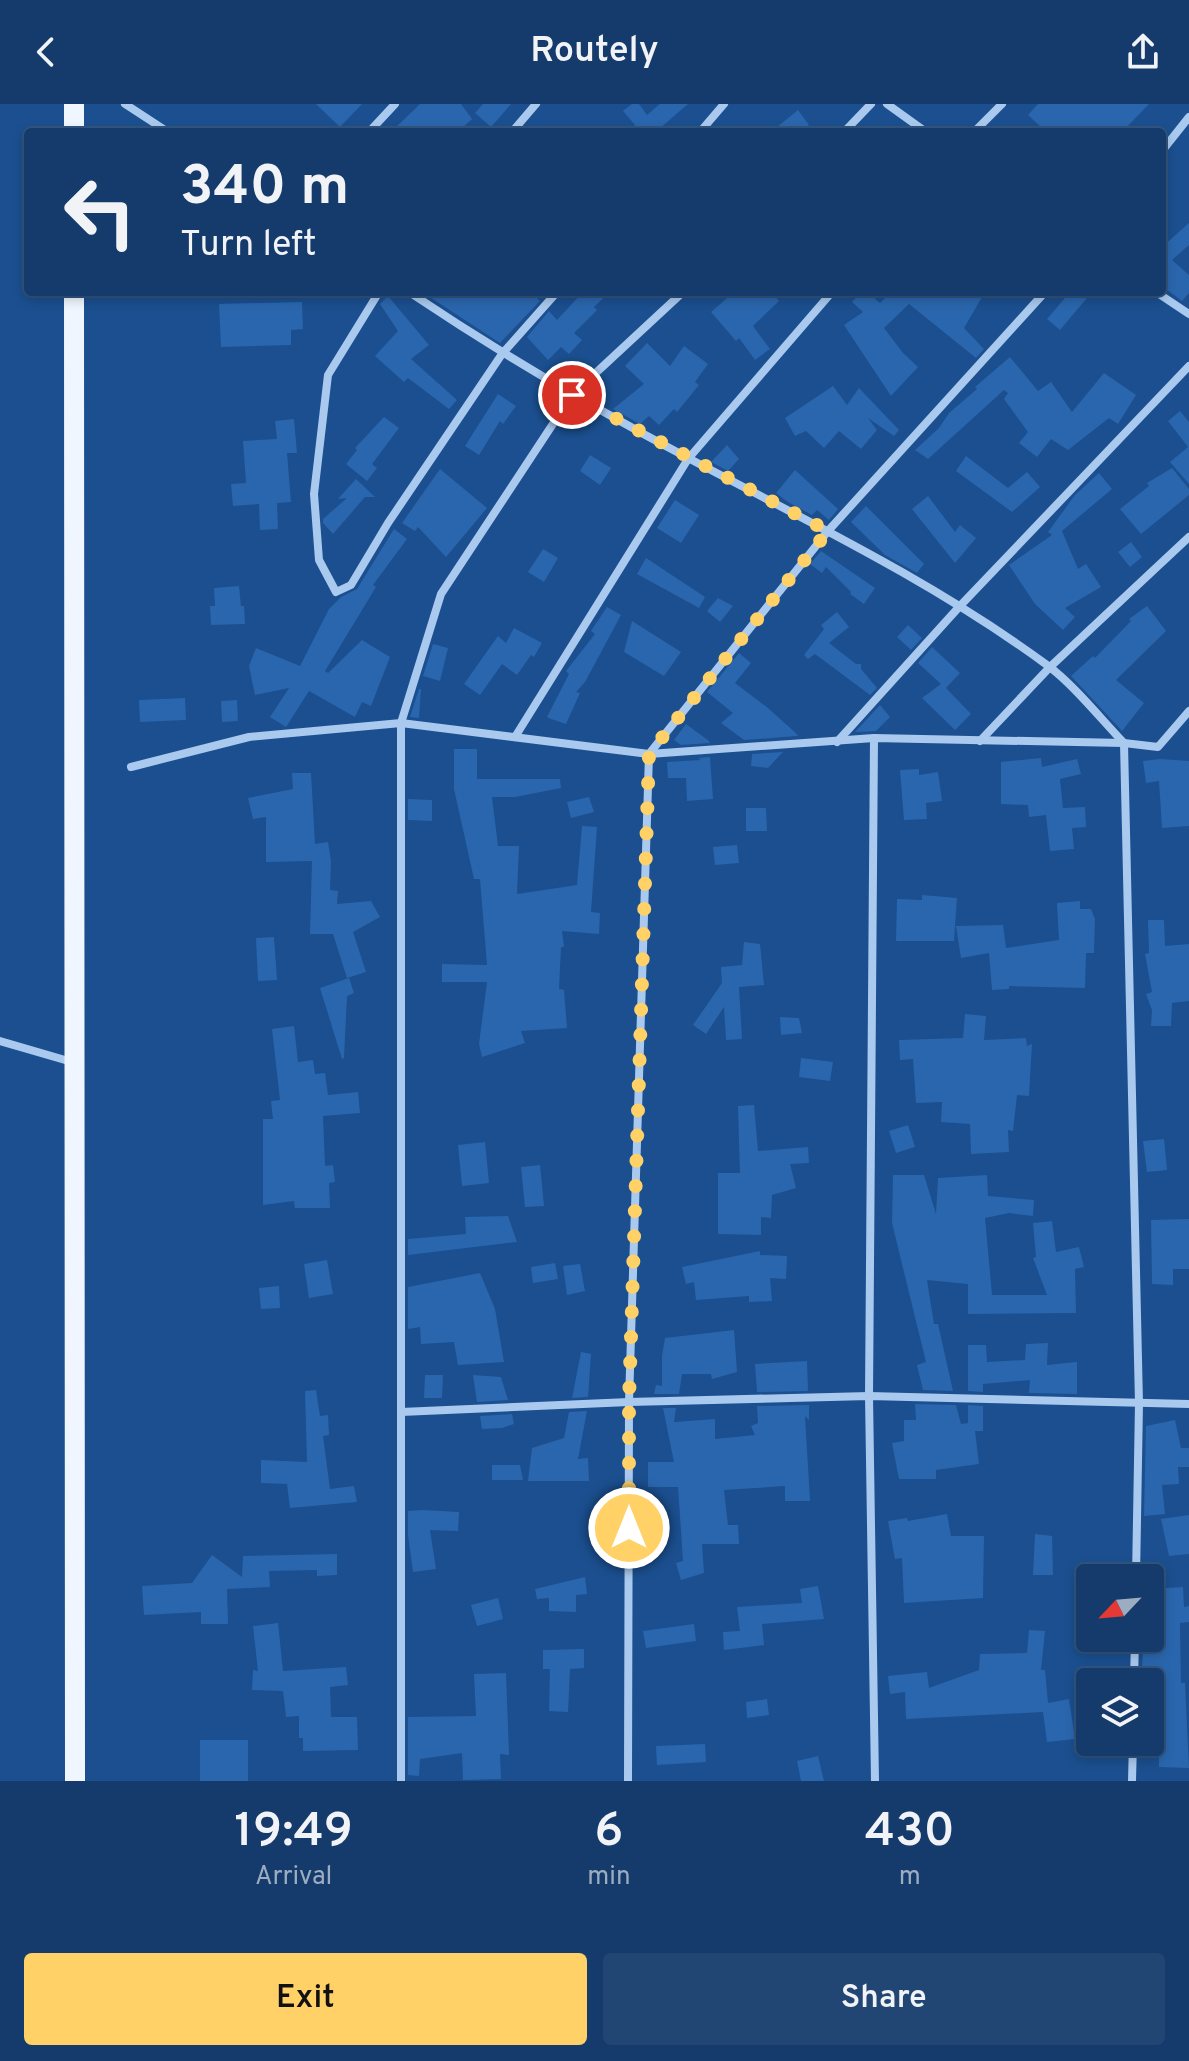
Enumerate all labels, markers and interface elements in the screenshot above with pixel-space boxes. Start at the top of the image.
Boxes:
text: Routely [530,29,659,75]
icon: back [24,30,68,74]
icon: share [1121,30,1165,74]
text: 340 m [180,154,349,224]
icon: left [48,160,152,264]
text: Turn left [180,223,317,269]
pin [538,361,606,429]
icon: arrive [550,373,594,417]
position arrow [587,1486,671,1570]
north arrow [1076,1564,1164,1652]
map controls [1076,1564,1164,1756]
button: layers [1076,1668,1164,1756]
text: 19:49 [234,1803,353,1863]
text: 6 [594,1803,624,1863]
text: 430 [865,1803,955,1863]
text: Arrival [255,1861,332,1894]
text: min [587,1861,631,1894]
text: m [899,1861,921,1894]
button: Exit [24,1953,587,2045]
button: Share [603,1953,1165,2045]

